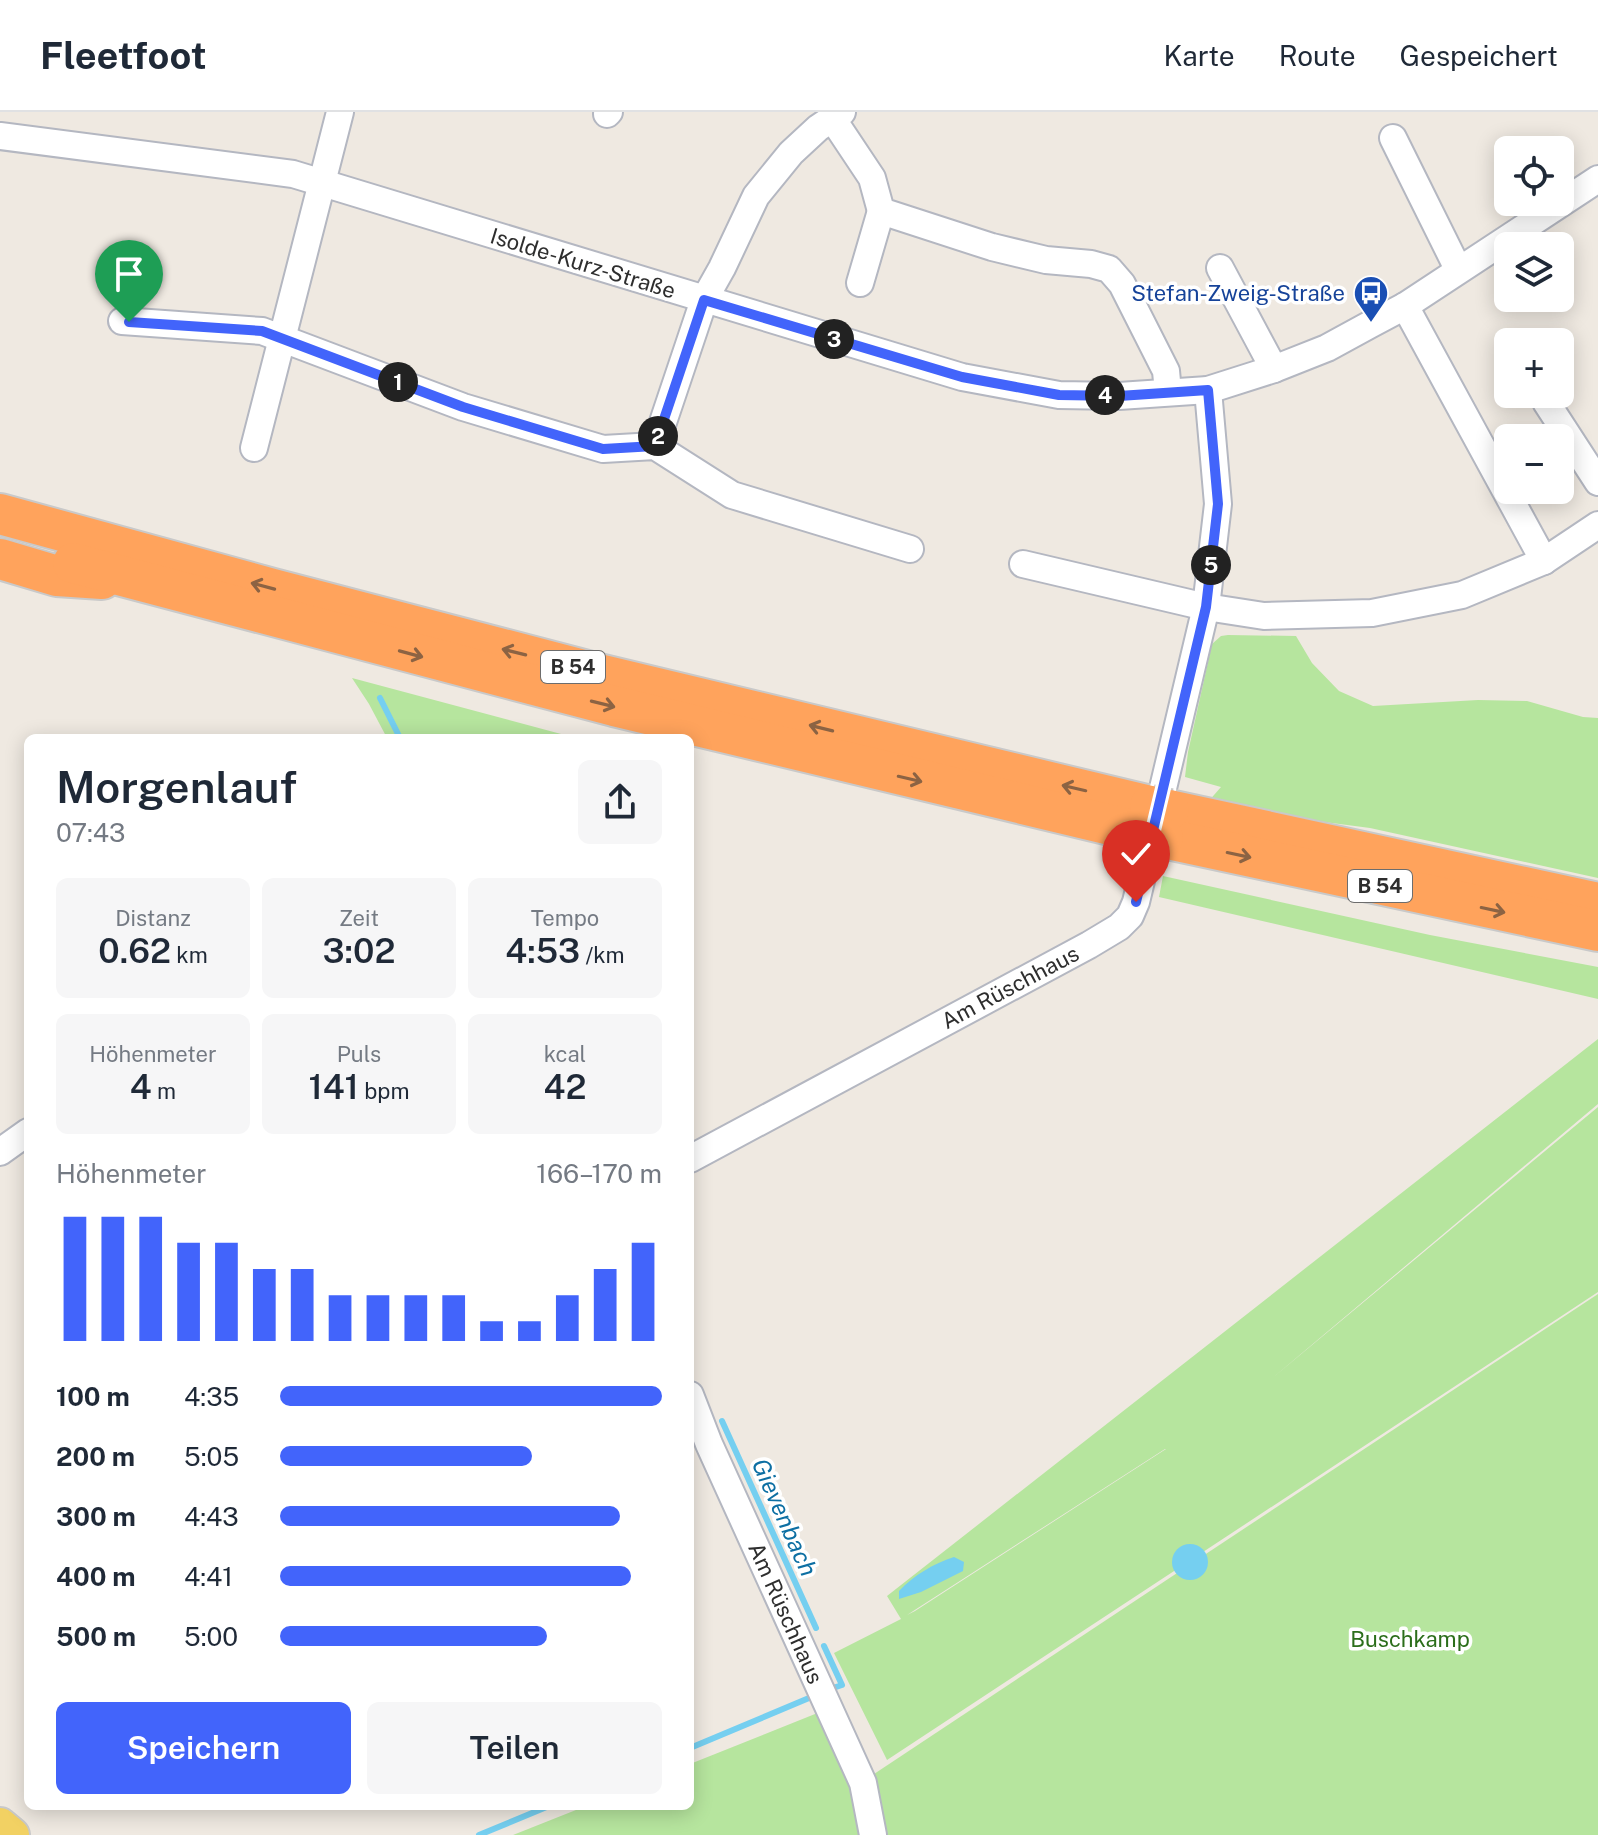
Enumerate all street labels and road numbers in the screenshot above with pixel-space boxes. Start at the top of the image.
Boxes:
street label: Isolde-Kurz-Straße [487,222,679,304]
road number: B 54 [541,651,605,683]
road number: B 54 [1348,870,1412,902]
street label: Am Rüschhaus [937,940,1083,1034]
street label: Am Rüschhaus [743,1538,829,1688]

